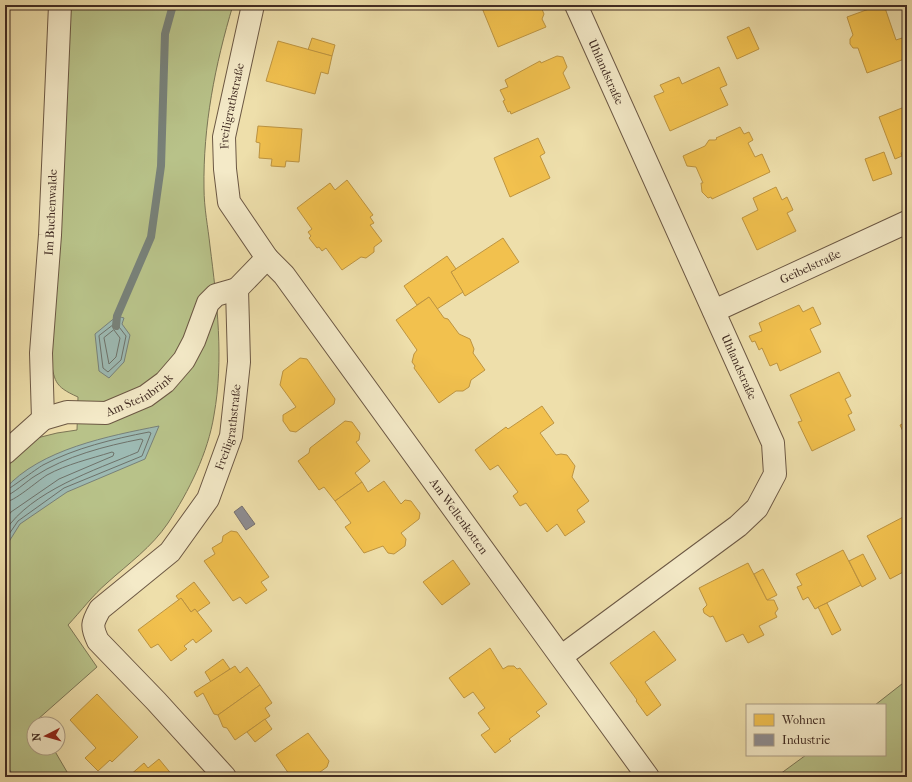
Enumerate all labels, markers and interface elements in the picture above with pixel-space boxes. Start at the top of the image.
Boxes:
street label: Uhlandstraße [585,37,627,107]
street label: Freiligrathstraße [217,62,247,150]
street label: Im Buchenwalde [41,169,60,256]
street label: Geibelstraße [778,247,843,287]
street label: Uhlandstraße [718,332,760,402]
street label: Am Steinbrink [103,370,176,420]
street label: Freiligrathstraße [212,383,244,472]
street label: Am Wellenkotten [426,475,491,557]
legend [746,704,886,756]
text: Wohnen [781,713,826,727]
north arrow [26,716,66,756]
text: N [30,732,43,742]
text: Industrie [782,733,830,747]

